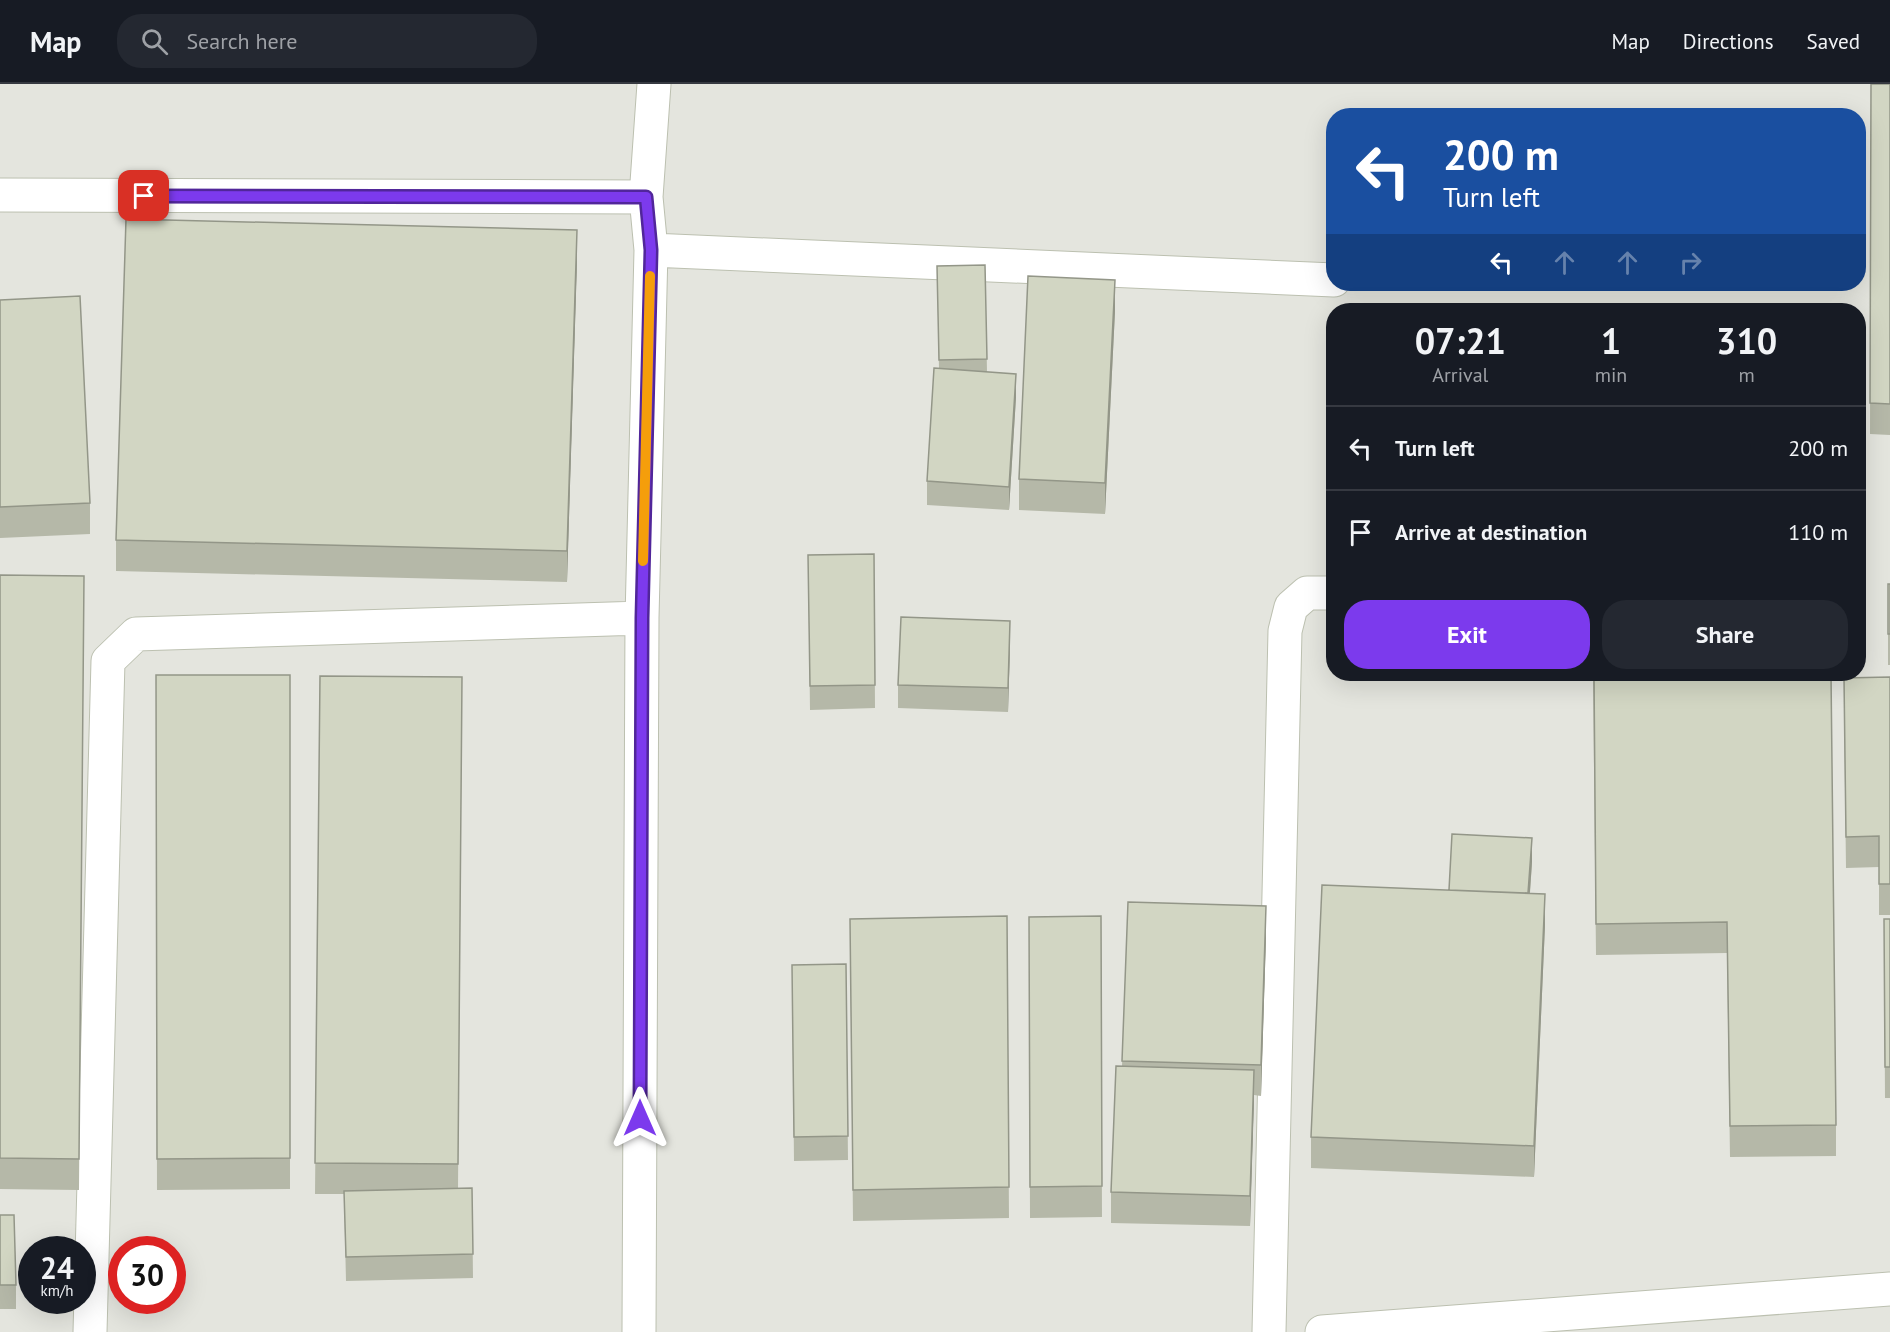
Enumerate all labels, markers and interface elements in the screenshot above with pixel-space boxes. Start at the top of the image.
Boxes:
search box [117,14,537,68]
text: Map [30,23,81,60]
icon: search [138,25,171,58]
text: Search here [186,27,297,55]
text: Map [1611,28,1650,55]
text: Directions [1683,28,1774,55]
text: Saved [1807,28,1860,55]
text: 200 m [1443,127,1559,182]
icon: left [1344,132,1422,210]
pin [118,170,169,221]
icon: arrive [127,179,160,212]
text: Turn left [1443,180,1540,214]
icon: left [1485,246,1518,279]
icon: ahead [1548,246,1581,279]
icon: ahead [1611,246,1644,279]
icon: right [1674,246,1707,279]
text: 07:21 [1415,317,1506,364]
text: 1 [1601,317,1621,364]
text: 310 [1716,317,1777,364]
text: Arrival [1432,362,1488,388]
text: min [1595,362,1627,388]
text: m [1739,362,1755,388]
icon: left [1344,432,1377,465]
text: Turn left [1395,434,1475,462]
text: 200 m [1788,434,1848,462]
icon: arrive [1344,516,1377,549]
text: Arrive at destination [1395,518,1587,546]
text: 110 m [1788,518,1848,546]
button: Exit [1344,600,1590,669]
button: Share [1602,600,1848,669]
position arrow [608,1086,672,1150]
speed limit sign: 30 [108,1236,186,1314]
text: 24 [40,1248,74,1287]
text: km/h [41,1281,73,1300]

